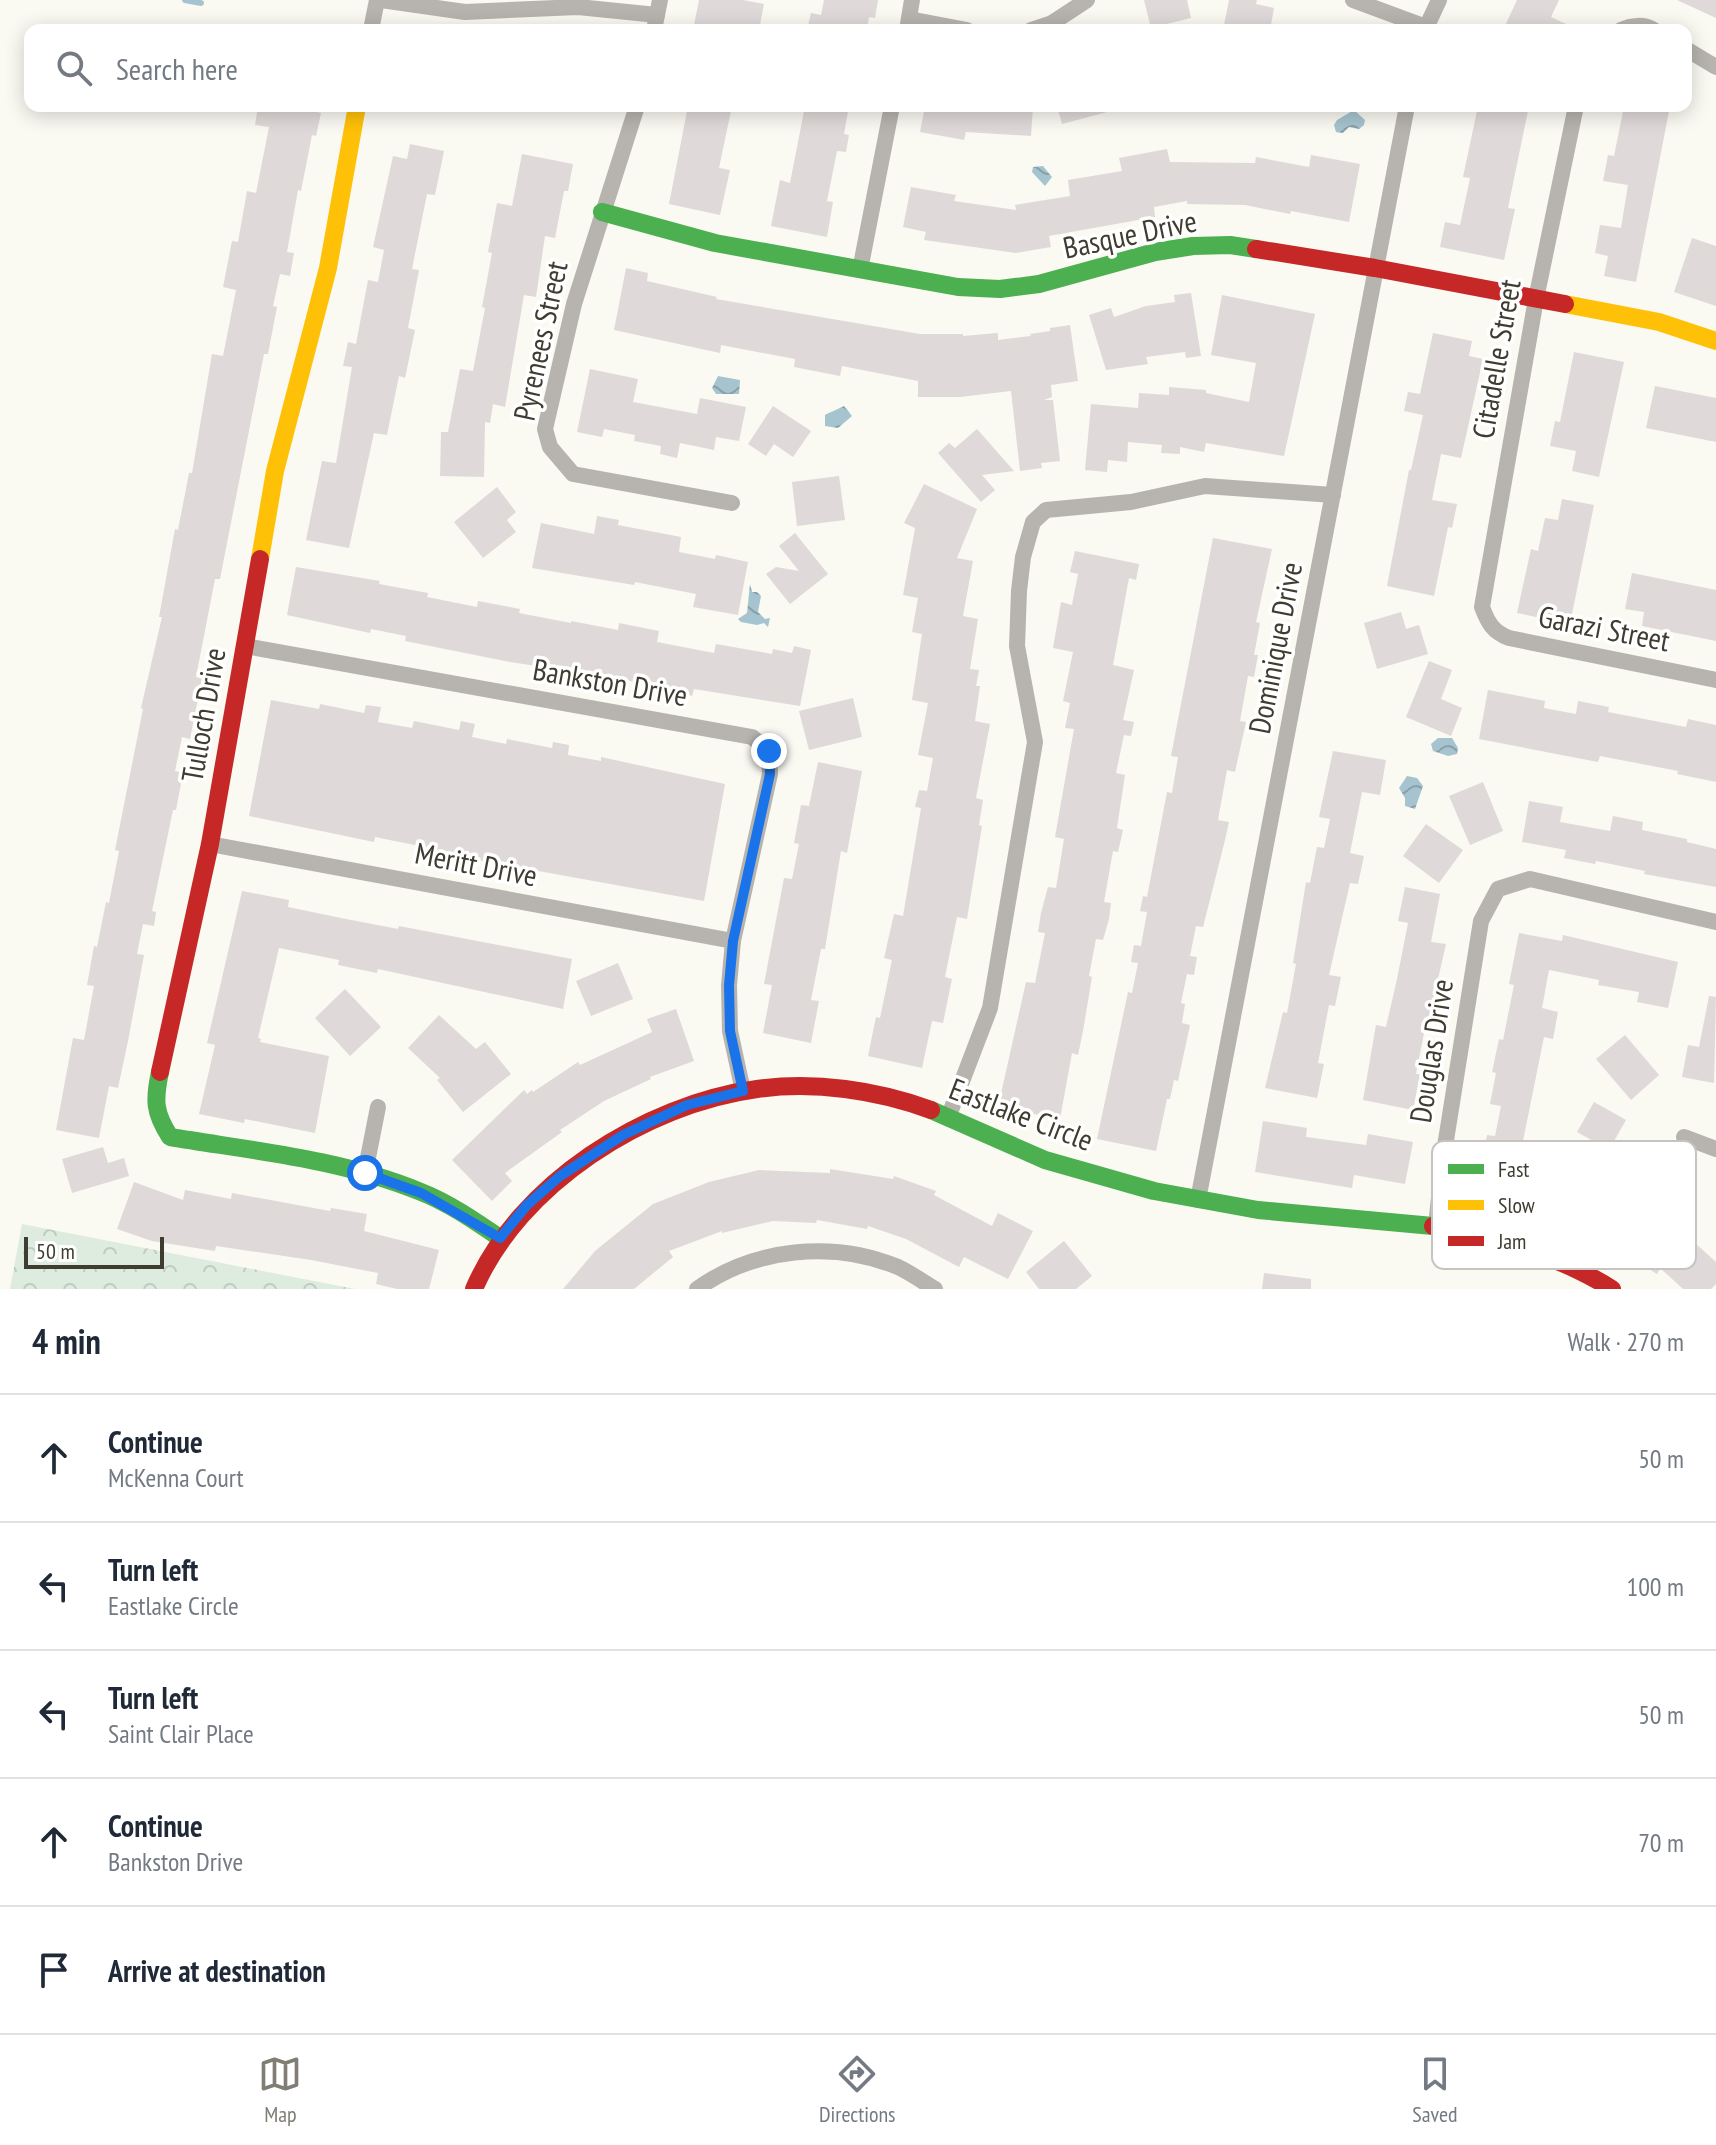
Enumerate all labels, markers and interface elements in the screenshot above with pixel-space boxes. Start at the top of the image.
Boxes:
search box [24,24,1692,112]
icon: search [52,46,96,90]
text: Search here [116,49,238,88]
street label: Basque Drive [1059,200,1200,267]
street label: Pyrenees Street [504,257,576,424]
street label: Citadelle Street [1462,275,1529,441]
street label: Dominique Drive [1239,559,1310,737]
street label: Garazi Street [1535,596,1674,659]
street label: Tulloch Drive [172,645,233,785]
street label: Bankston Drive [530,649,691,714]
route end [751,733,787,769]
street label: Meritt Drive [412,833,541,894]
street label: Douglas Drive [1400,976,1461,1125]
street label: Eastlake Circle [944,1068,1099,1159]
legend [1432,1141,1696,1269]
route start [347,1155,383,1191]
text: Fast [1498,1155,1529,1183]
text: Slow [1498,1191,1535,1219]
text: Jam [1497,1227,1526,1255]
scale bar [24,1233,164,1269]
text: 50 m [36,1237,75,1265]
text: 4 min [32,1319,101,1363]
text: Walk · 270 m [1567,1325,1684,1358]
text: Continue [108,1422,203,1461]
icon: ahead [32,1436,76,1480]
text: 50 m [1638,1442,1684,1475]
text: McKenna Court [108,1461,244,1494]
text: Turn left [108,1550,198,1589]
icon: left [32,1564,76,1608]
text: 100 m [1626,1570,1684,1603]
text: Eastlake Circle [108,1589,239,1622]
text: Turn left [108,1678,198,1717]
icon: left [32,1692,76,1736]
text: 50 m [1638,1698,1684,1731]
text: Saint Clair Place [108,1717,254,1750]
text: Continue [108,1806,203,1845]
icon: ahead [32,1820,76,1864]
text: 70 m [1638,1826,1684,1859]
text: Bankston Drive [108,1845,243,1878]
icon: arrive [32,1948,76,1992]
text: Arrive at destination [108,1951,326,1990]
tab: Map [258,2052,302,2128]
tab: Directions [819,2052,896,2128]
tab: Saved [1412,2052,1458,2128]

